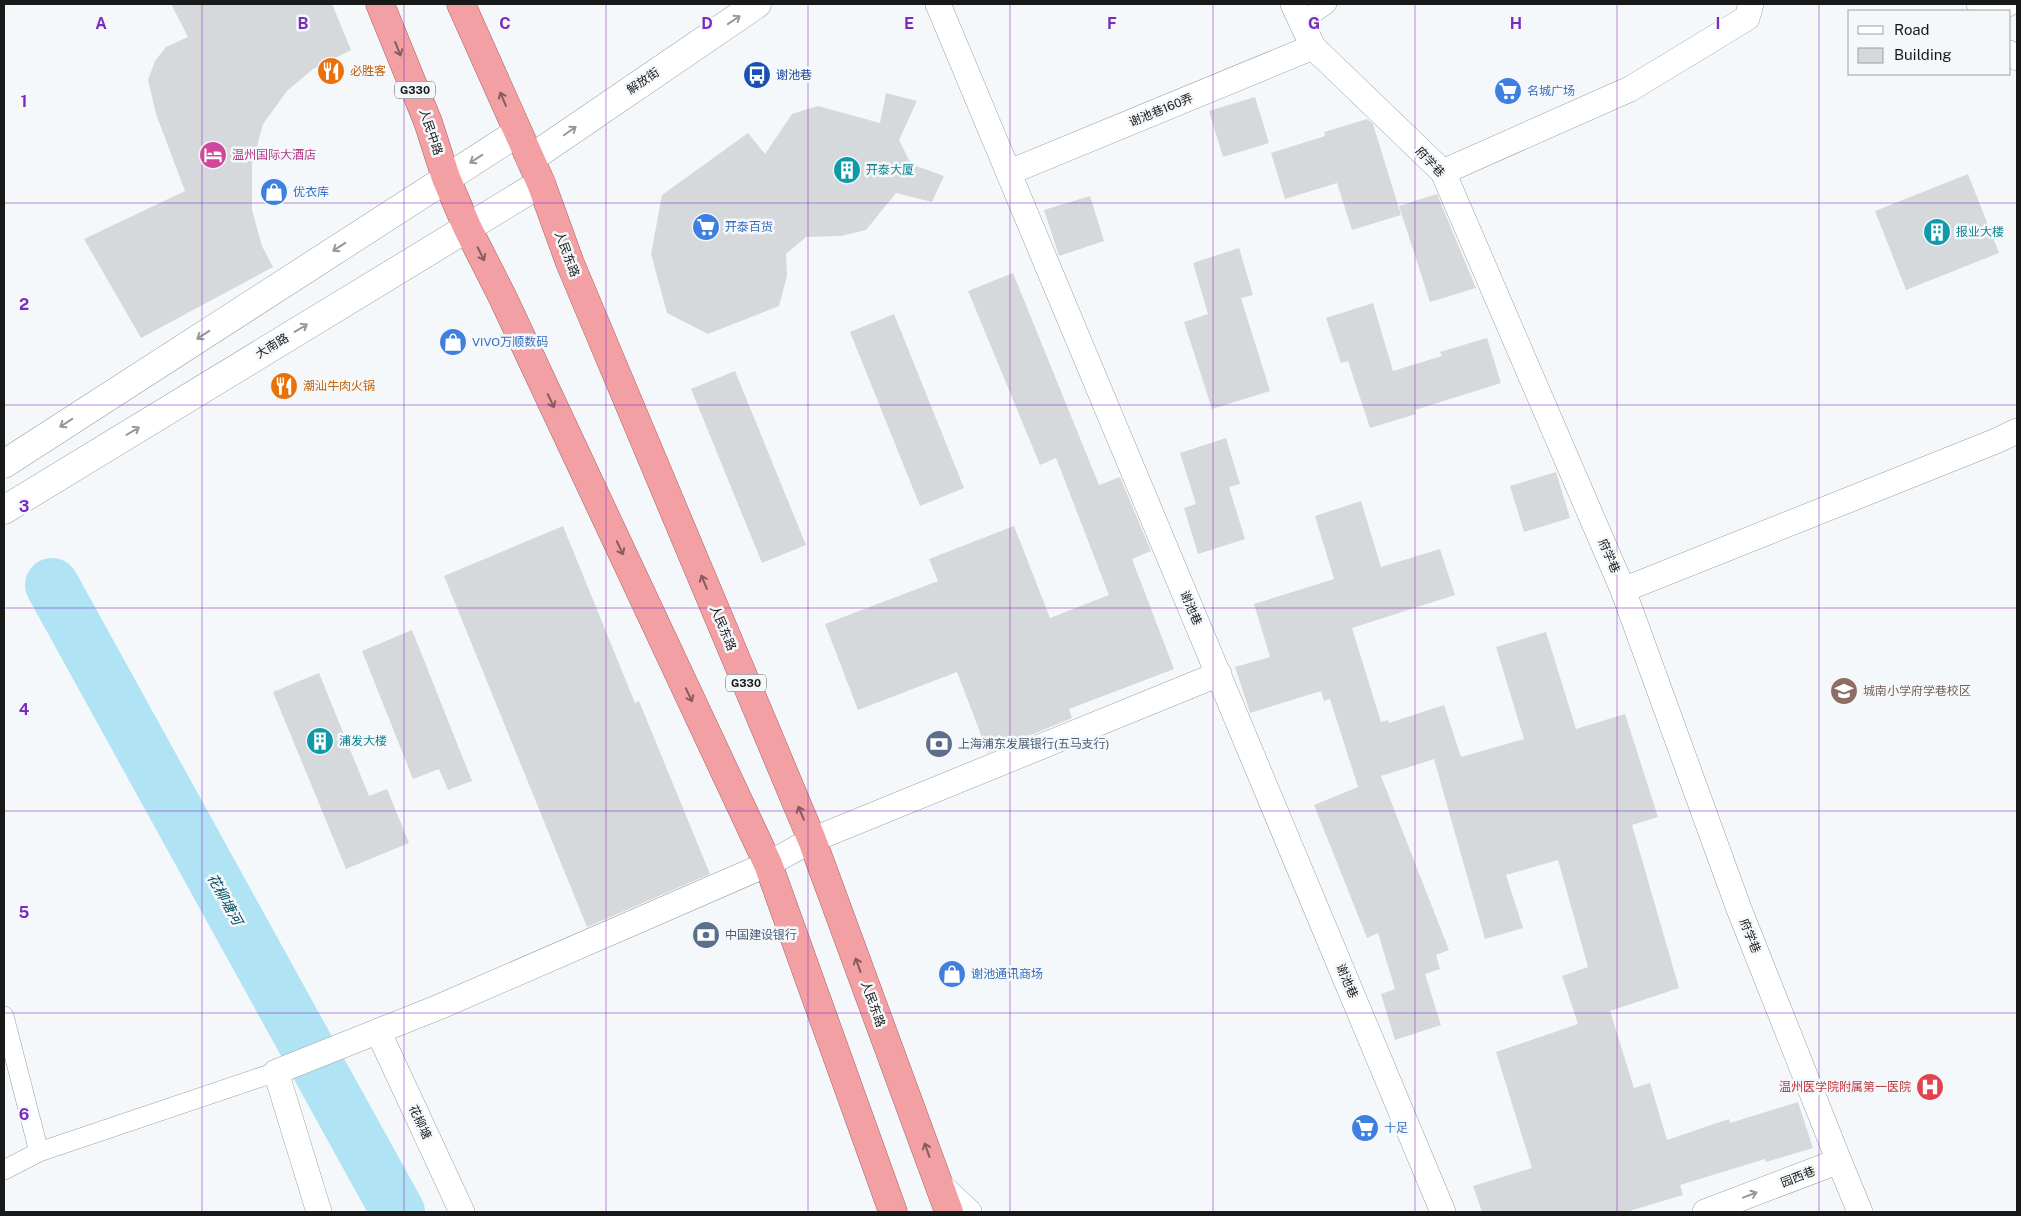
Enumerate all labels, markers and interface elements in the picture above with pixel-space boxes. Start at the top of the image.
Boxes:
legend [1848,10,2011,75]
text: A [95,14,107,33]
text: B [298,14,309,33]
text: C [499,14,511,33]
text: D [701,14,713,33]
text: E [904,14,914,33]
text: F [1107,14,1117,33]
text: G [1308,14,1320,33]
text: H [1510,14,1522,33]
text: I [1716,14,1720,33]
one-way arrow [726,15,740,25]
text: Road [1894,21,1930,38]
one-way arrow [394,41,404,56]
text: Building [1894,46,1952,63]
restaurant icon: 必胜客 [316,56,346,86]
bus stop icon: 谢池巷 [742,60,772,90]
place label: 必胜客 [350,64,386,78]
street label: 解放街 [624,65,662,97]
place label: 谢池巷 [776,68,812,82]
supermarket icon: 名城广场 [1493,76,1523,106]
road number: G330 [395,82,435,98]
place label: 名城广场 [1527,84,1575,98]
street label: 谢池巷160弄 [1127,91,1195,129]
text: 1 [21,92,27,111]
one-way arrow [497,92,507,107]
street label: 人民中路 [417,107,445,157]
one-way arrow [563,126,577,136]
hotel icon: 温州国际大酒店 [198,140,228,170]
street label: 府学巷 [1413,144,1447,180]
place label: 温州国际大酒店 [232,148,316,162]
one-way arrow [469,154,483,164]
building icon: 开泰大厦 [832,155,862,185]
place label: 开泰大厦 [866,163,914,177]
shop icon: 优衣库 [259,177,289,207]
place label: 优衣库 [293,185,329,199]
supermarket icon: 开泰百货 [691,212,721,242]
building icon: 报业大楼 [1922,217,1952,247]
place label: 开泰百货 [725,220,773,234]
place label: 报业大楼 [1956,225,2004,239]
street label: 人民东路 [552,229,582,279]
one-way arrow [333,242,347,252]
one-way arrow [476,247,486,262]
text: 2 [19,295,29,314]
one-way arrow [294,323,308,333]
shop icon: VIVO万顺数码 [438,327,468,357]
one-way arrow [196,331,210,341]
street label: 大南路 [253,331,291,361]
place label: VIVO万顺数码 [472,335,548,349]
restaurant icon: 潮汕牛肉火锅 [269,371,299,401]
place label: 潮汕牛肉火锅 [303,379,375,393]
one-way arrow [546,393,556,408]
one-way arrow [60,419,74,429]
one-way arrow [125,426,139,436]
text: 3 [19,497,29,516]
street label: 府学巷 [1596,537,1622,575]
one-way arrow [616,540,625,555]
one-way arrow [699,575,708,590]
street label: 谢池巷 [1178,589,1204,627]
street label: 人民东路 [707,603,739,653]
road number: G330 [726,674,766,691]
school or university icon: 城南小学府学巷校区 [1829,676,1859,706]
place label: 城南小学府学巷校区 [1863,684,1971,698]
one-way arrow [685,687,694,702]
text: 4 [19,700,30,719]
building icon: 浦发大楼 [305,726,335,756]
bank icon: 上海浦东发展银行(五马支行) [924,729,954,759]
place label: 浦发大楼 [339,734,387,748]
place label: 上海浦东发展银行(五马支行) [958,737,1109,751]
one-way arrow [795,806,805,821]
water label: 花柳塘河 [204,871,247,930]
text: 5 [19,903,30,922]
street label: 府学巷 [1737,917,1763,955]
bank icon: 中国建设银行 [691,920,721,950]
place label: 中国建设银行 [725,928,797,942]
one-way arrow [853,957,862,973]
shop icon: 谢池通讯商场 [937,959,967,989]
street label: 谢池巷 [1334,962,1360,1000]
place label: 谢池通讯商场 [971,967,1043,981]
street label: 人民东路 [858,979,888,1029]
hospital icon: 温州医学院附属第一医院 [1915,1072,1945,1102]
place label: 温州医学院附属第一医院 [1779,1080,1911,1094]
street label: 花柳塘 [406,1103,434,1141]
text: 6 [19,1105,29,1124]
supermarket icon: 十足 [1350,1113,1380,1143]
place label: 十足 [1384,1121,1408,1135]
one-way arrow [922,1143,931,1158]
street label: 园西巷 [1779,1164,1817,1190]
one-way arrow [1742,1190,1758,1199]

